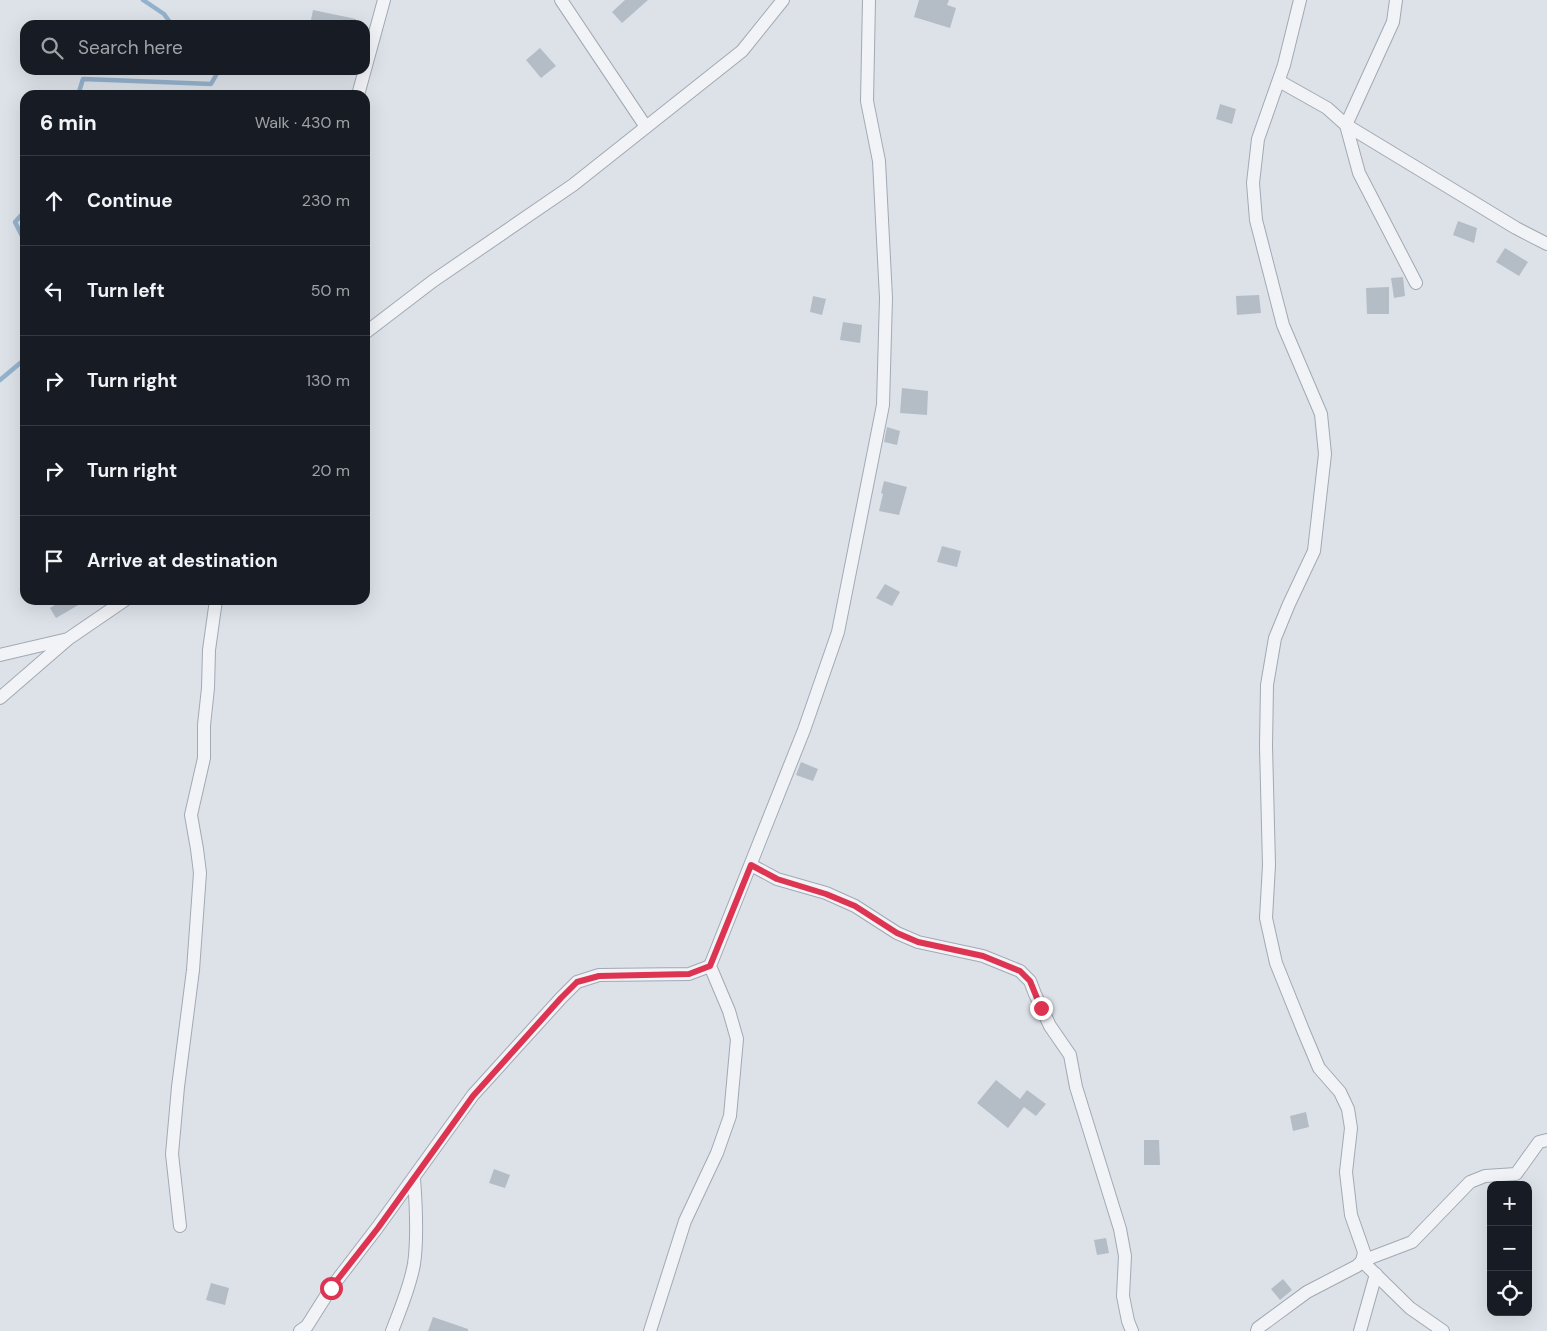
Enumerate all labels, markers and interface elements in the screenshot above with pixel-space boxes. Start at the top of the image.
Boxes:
search box [20,20,370,75]
icon: search [38,34,66,62]
text: Search here [78,35,183,60]
text: 6 min [40,109,97,137]
text: Walk · 430 m [255,112,350,133]
icon: ahead [40,187,68,215]
text: Continue [87,188,173,213]
text: 230 m [302,190,350,211]
icon: left [40,277,68,305]
text: Turn left [87,278,165,303]
text: 50 m [311,280,350,301]
icon: right [40,367,68,395]
text: Turn right [87,368,177,393]
text: 130 m [306,370,350,391]
icon: right [40,457,68,485]
text: Turn right [87,458,177,483]
text: 20 m [311,460,350,481]
icon: arrive [40,547,68,575]
text: Arrive at destination [87,548,278,573]
route end [1030,997,1053,1020]
map controls [1487,1181,1532,1316]
button: + [1487,1181,1532,1226]
button: − [1487,1226,1532,1271]
button: locate [1487,1271,1532,1316]
route start [320,1277,343,1300]

